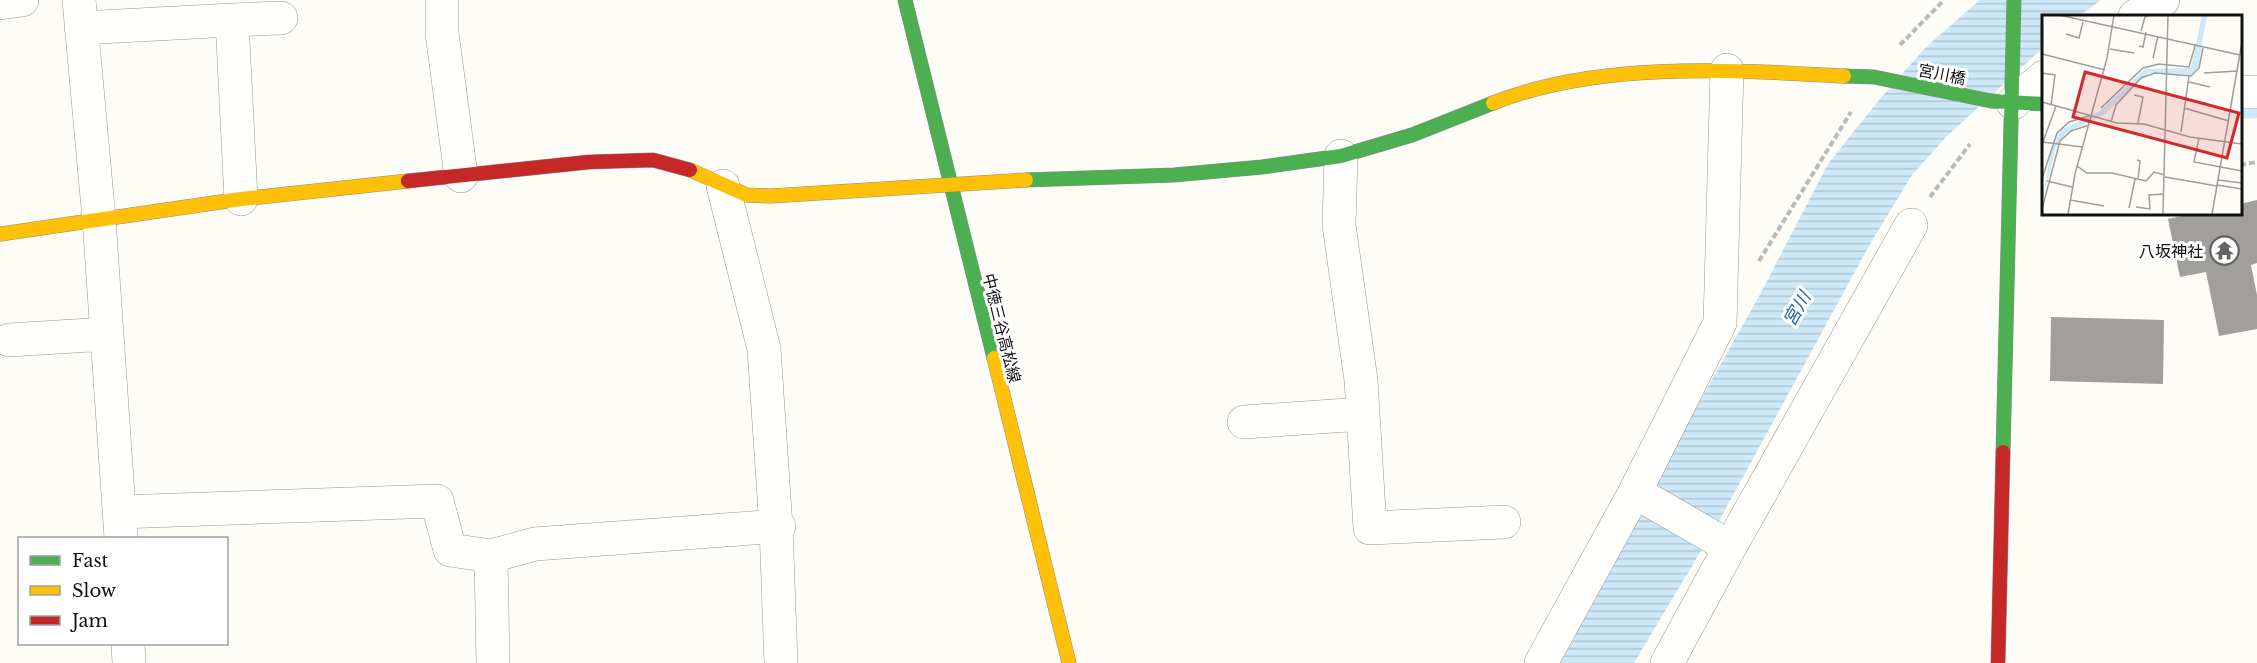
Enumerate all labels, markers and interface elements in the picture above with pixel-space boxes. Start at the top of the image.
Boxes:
inset map [2042,15,2242,214]
street label: 宮川橋 [1917,60,1967,88]
temple icon: 八坂神社 [2208,235,2240,267]
place label: 八坂神社 [2139,241,2203,261]
street label: 中徳三谷高松線 [979,271,1025,385]
water label: 宮川 [1778,286,1817,330]
legend [18,537,228,645]
text: Fast [72,550,109,572]
text: Slow [72,580,117,602]
text: Jam [70,610,108,632]

